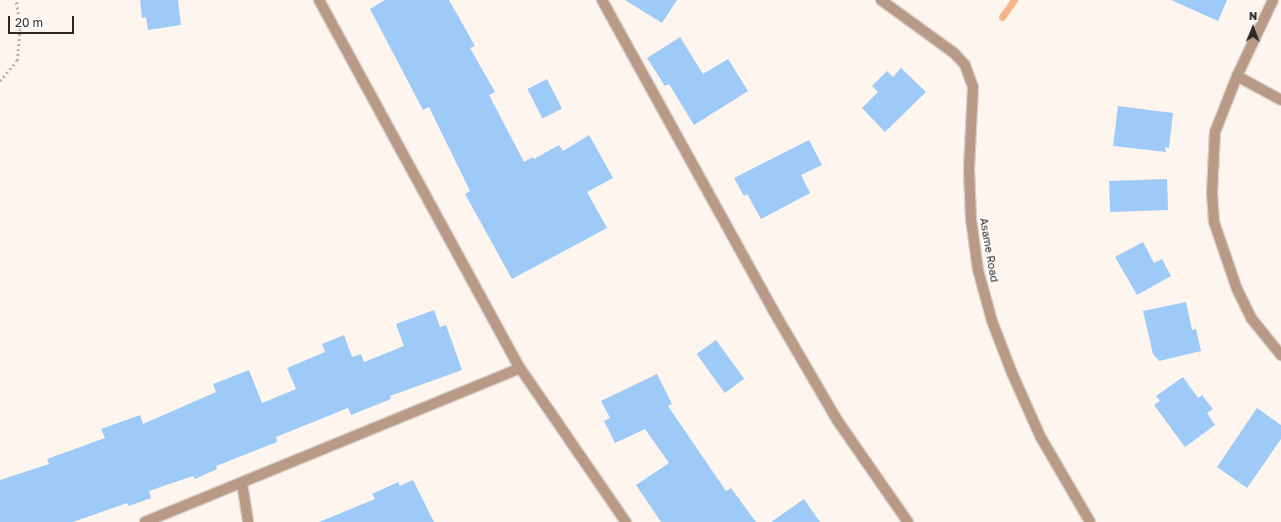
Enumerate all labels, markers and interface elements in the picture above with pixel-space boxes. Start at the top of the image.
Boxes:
scale bar [10,8,76,34]
north arrow [1233,8,1273,48]
text: N [1249,9,1258,22]
text: 20 m [15,15,43,30]
street label: Asame Road [977,217,1001,283]

